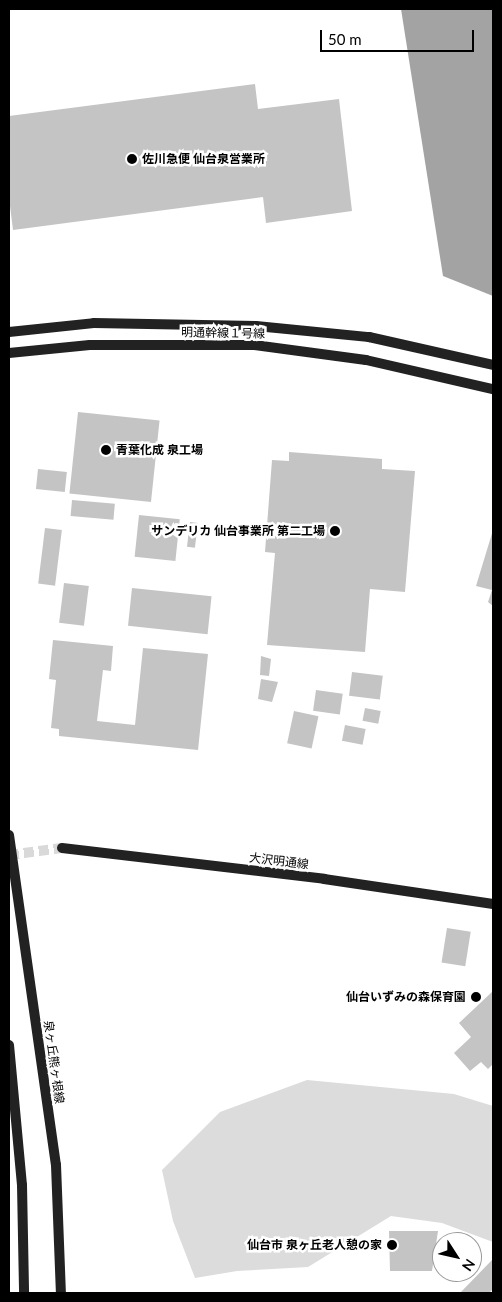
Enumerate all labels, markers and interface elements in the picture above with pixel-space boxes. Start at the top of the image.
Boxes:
scale bar [322,20,476,52]
text: 50 m [328,30,362,48]
place label: 佐川急便 仙台泉営業所 [142,152,265,166]
marker: 佐川急便 仙台泉営業所 [126,153,138,165]
street label: 明通幹線１号線 [181,325,265,341]
place label: 青葉化成 泉工場 [116,443,203,457]
marker: 青葉化成 泉工場 [100,444,112,456]
place label: サンデリカ 仙台事業所 第二工場 [151,524,325,538]
marker: サンデリカ 仙台事業所 第二工場 [329,525,341,537]
street label: 大沢明通線 [248,850,310,872]
place label: 仙台いずみの森保育園 [346,990,466,1004]
marker: 仙台いずみの森保育園 [470,991,482,1003]
street label: 泉ヶ丘熊ヶ根線 [41,1019,67,1105]
north arrow [432,1232,482,1282]
place label: 仙台市 泉ヶ丘老人憩の家 [247,1238,382,1252]
marker: 仙台市 泉ヶ丘老人憩の家 [386,1239,398,1251]
text: N [459,1256,479,1275]

